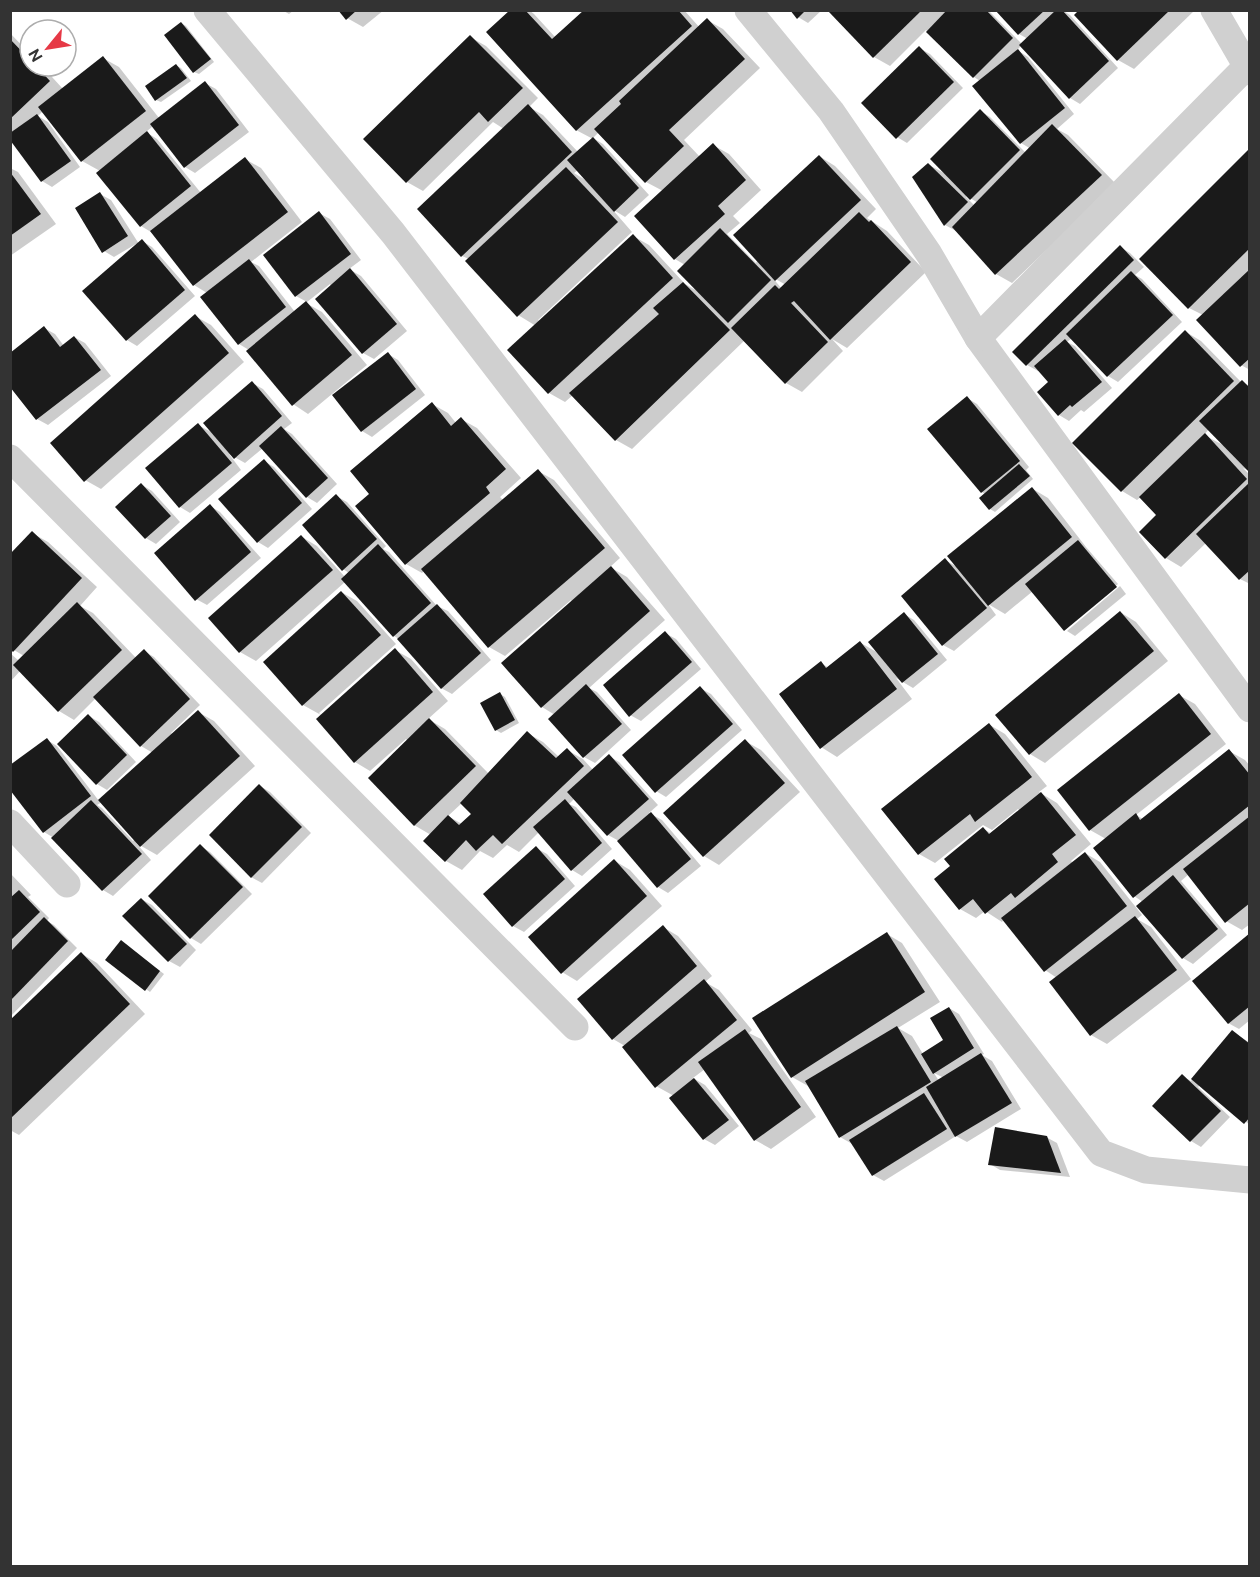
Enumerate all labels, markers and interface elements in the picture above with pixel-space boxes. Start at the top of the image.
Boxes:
north arrow [18,18,78,78]
text: N [24,46,46,65]

